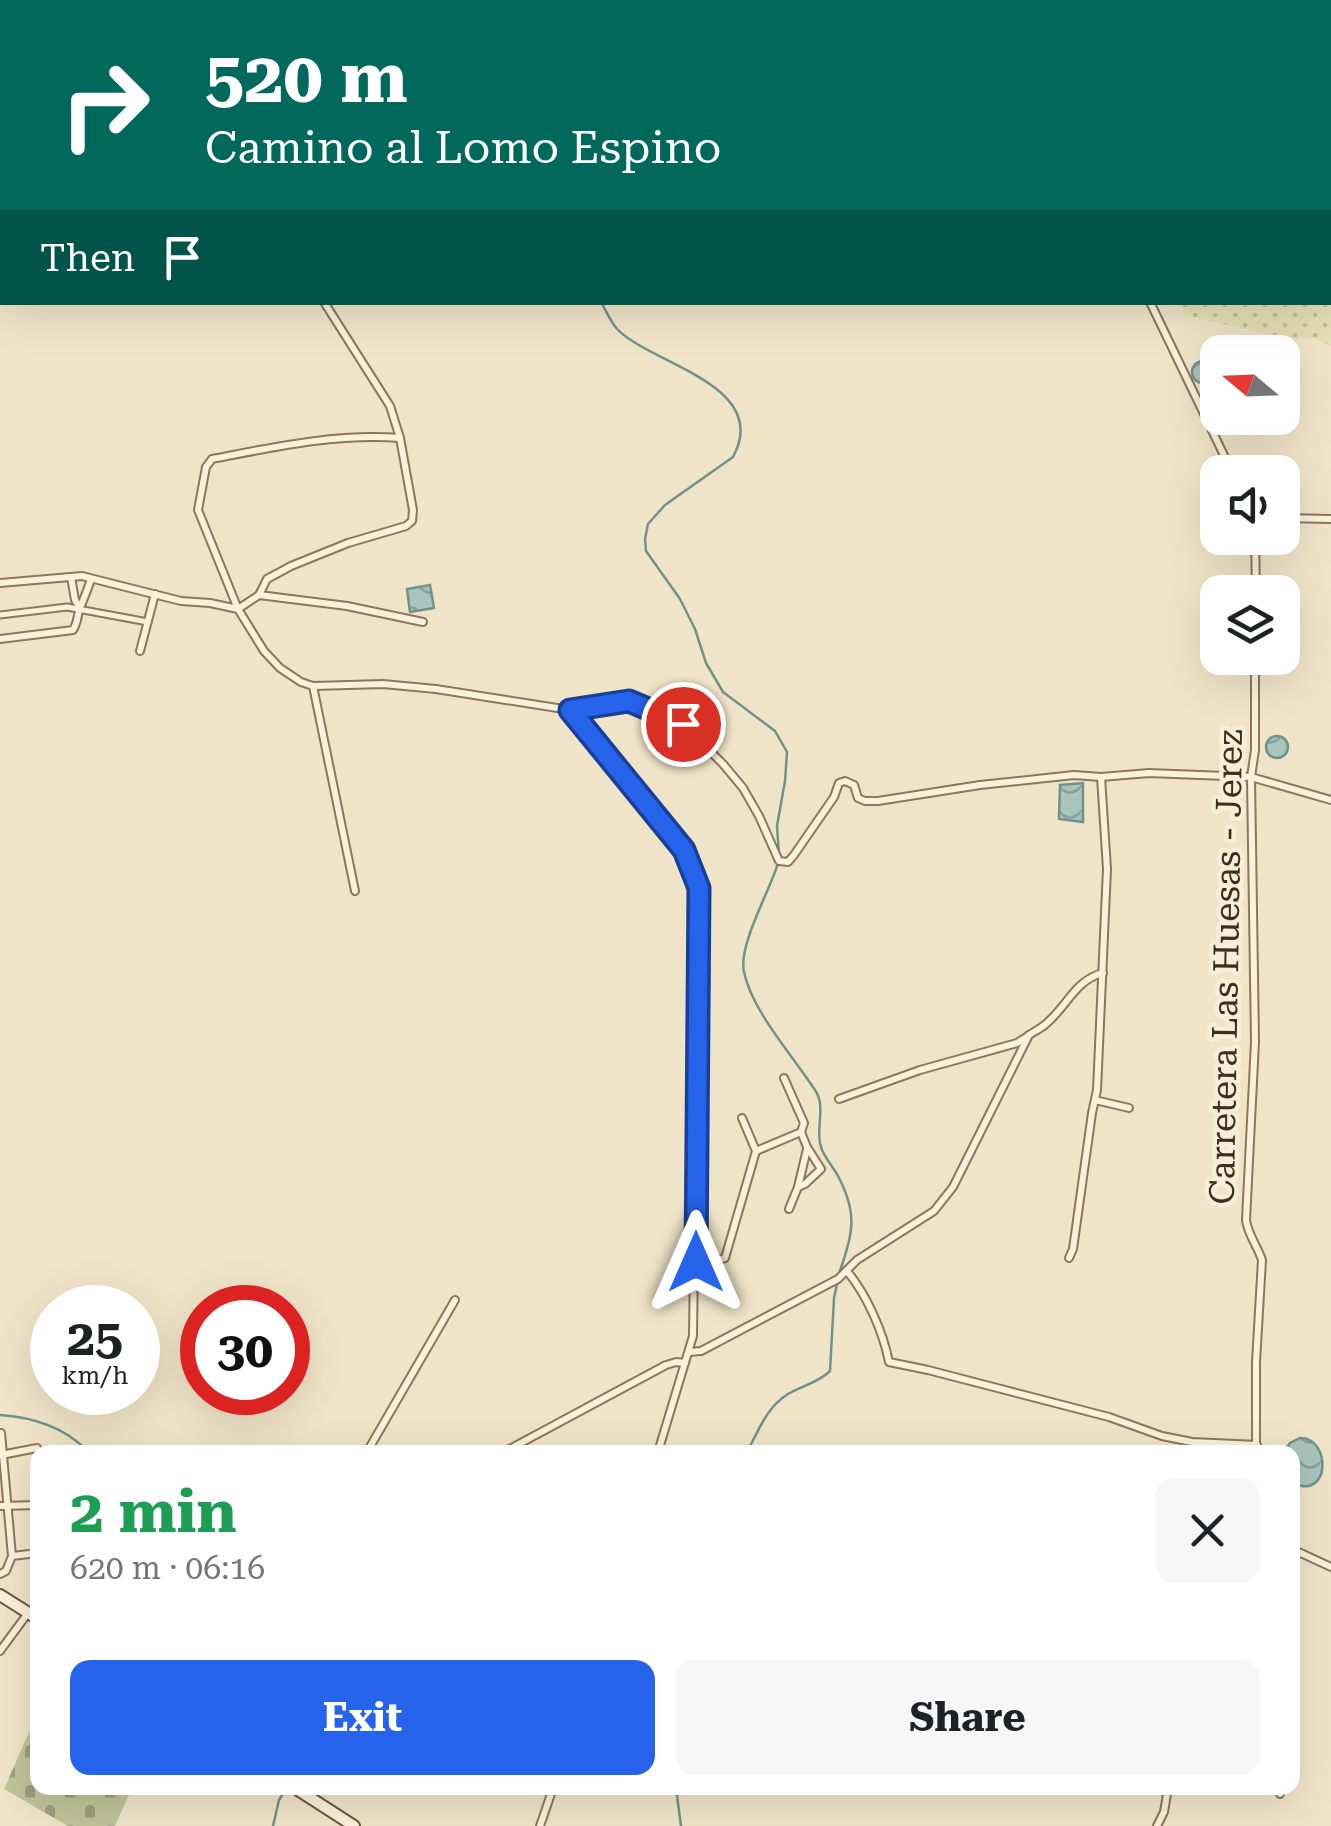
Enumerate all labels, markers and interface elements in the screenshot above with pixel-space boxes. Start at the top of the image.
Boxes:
text: 520 m [205,37,408,119]
icon: right [40,40,170,170]
text: Camino al Lomo Espino [205,121,721,174]
icon: arrive [155,230,210,285]
text: Then [40,236,135,280]
north arrow [1200,335,1300,435]
map controls [1200,335,1300,675]
button: sound [1200,455,1300,555]
button: layers [1200,575,1300,675]
pin [641,682,726,767]
icon: arrive [656,697,711,752]
street label: Carretera Las Huesas - Jerez [1202,729,1251,1205]
position arrow [644,1210,748,1314]
speed limit sign: 30 [180,1285,310,1415]
text: 25 [67,1309,123,1367]
text: km/h [62,1361,128,1390]
text: 2 min [70,1476,237,1547]
button: close [1155,1478,1260,1583]
text: 620 m · 06:16 [70,1549,265,1587]
button: Exit [70,1660,655,1775]
button: Share [675,1660,1260,1775]

